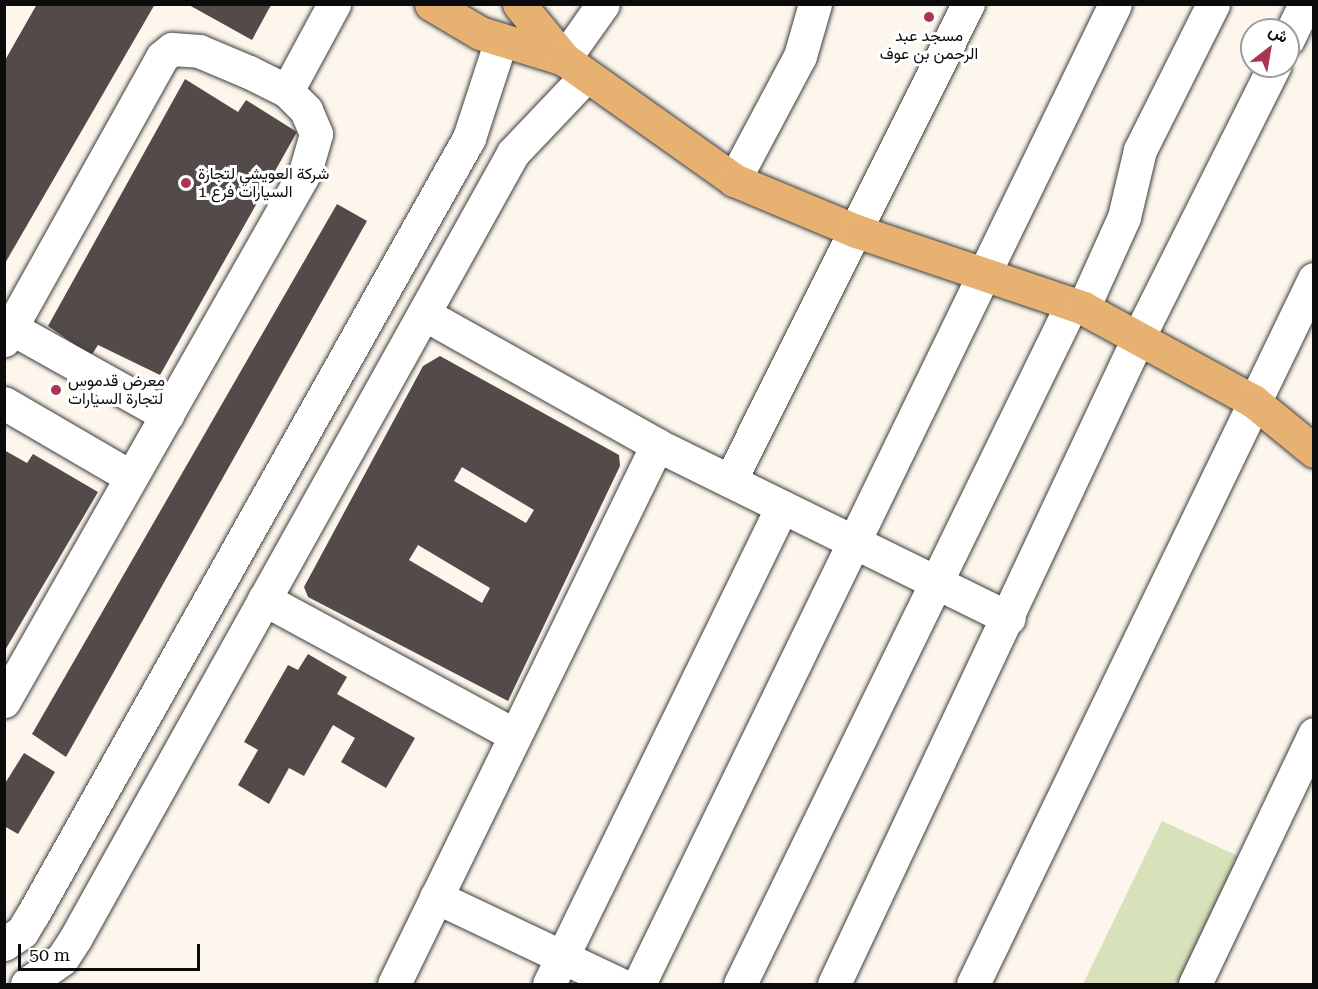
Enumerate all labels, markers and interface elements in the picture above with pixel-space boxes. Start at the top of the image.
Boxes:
marker: مسجد عبد الرحمن بن عوف [922,10,936,24]
north arrow [1240,18,1300,78]
text: ش [1265,21,1292,47]
place label: مسجد عبد الرحمن بن عوف [880,26,978,64]
place label: شركة العويشي لتجارة السيارات فرع 1 [198,164,329,202]
marker: شركة العويشي لتجارة السيارات فرع 1 [179,176,193,190]
place label: معرض قدموس لتجارة السيارات [68,371,165,409]
marker: معرض قدموس لتجارة السيارات [49,383,63,397]
scale bar [21,932,202,970]
text: 50 m [29,944,70,965]

